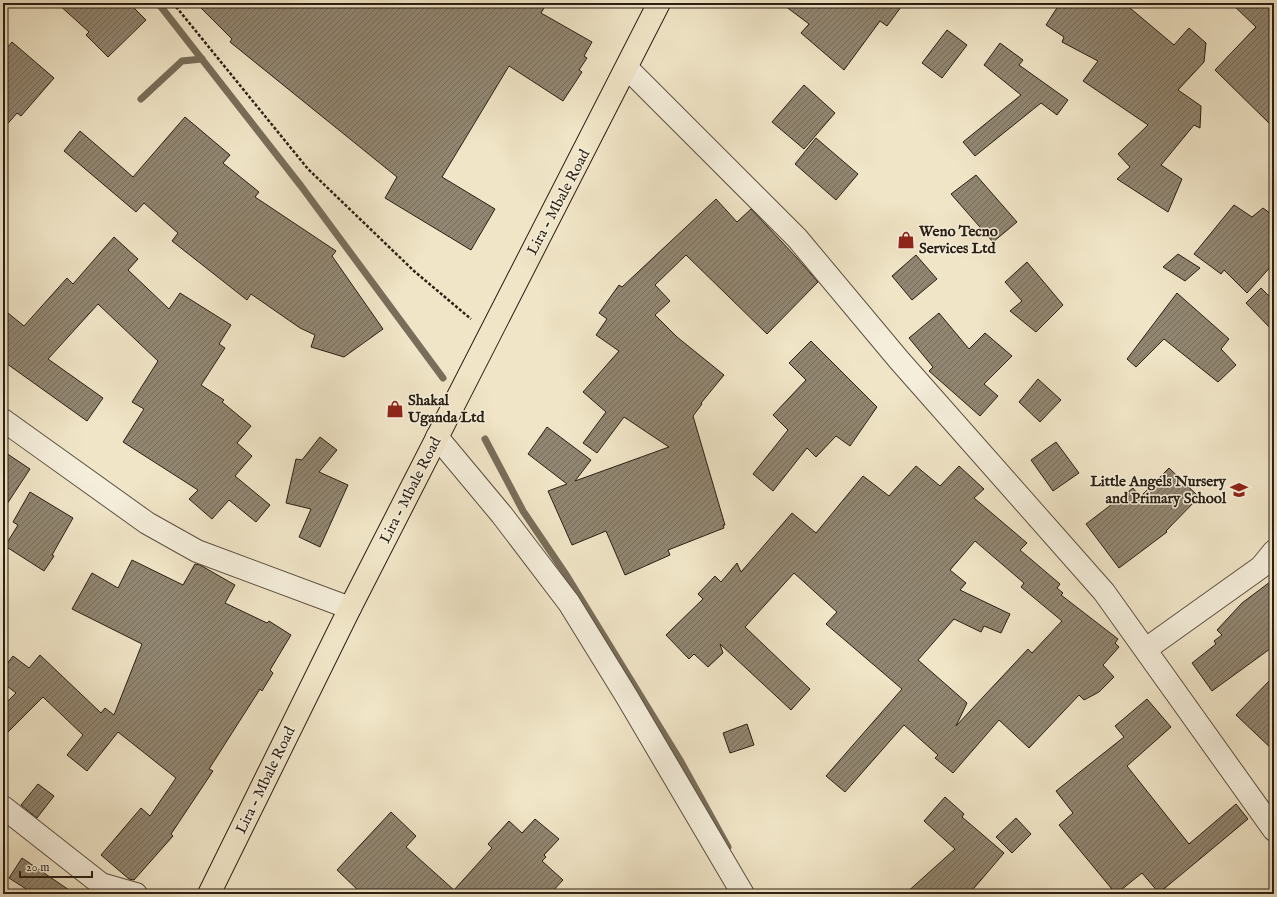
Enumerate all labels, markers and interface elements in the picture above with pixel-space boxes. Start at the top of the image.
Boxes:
street label: Lira - Mbale Road [523,145,595,258]
place label: Weno Tecno Services Ltd [918,222,998,258]
shop icon: Weno Tecno Services Ltd [896,230,916,250]
place label: Shakal Uganda Ltd [407,391,485,427]
shop icon: Shakal Uganda Ltd [385,399,405,419]
street label: Lira - Mbale Road [375,433,446,547]
place label: Little Angels Nursery and Primary School [1090,472,1227,508]
school or university icon: Little Angels Nursery and Primary School [1229,480,1249,500]
street label: Lira - Mbale Road [231,723,300,837]
scale bar [20,853,92,879]
text: 20 m [26,860,49,875]

